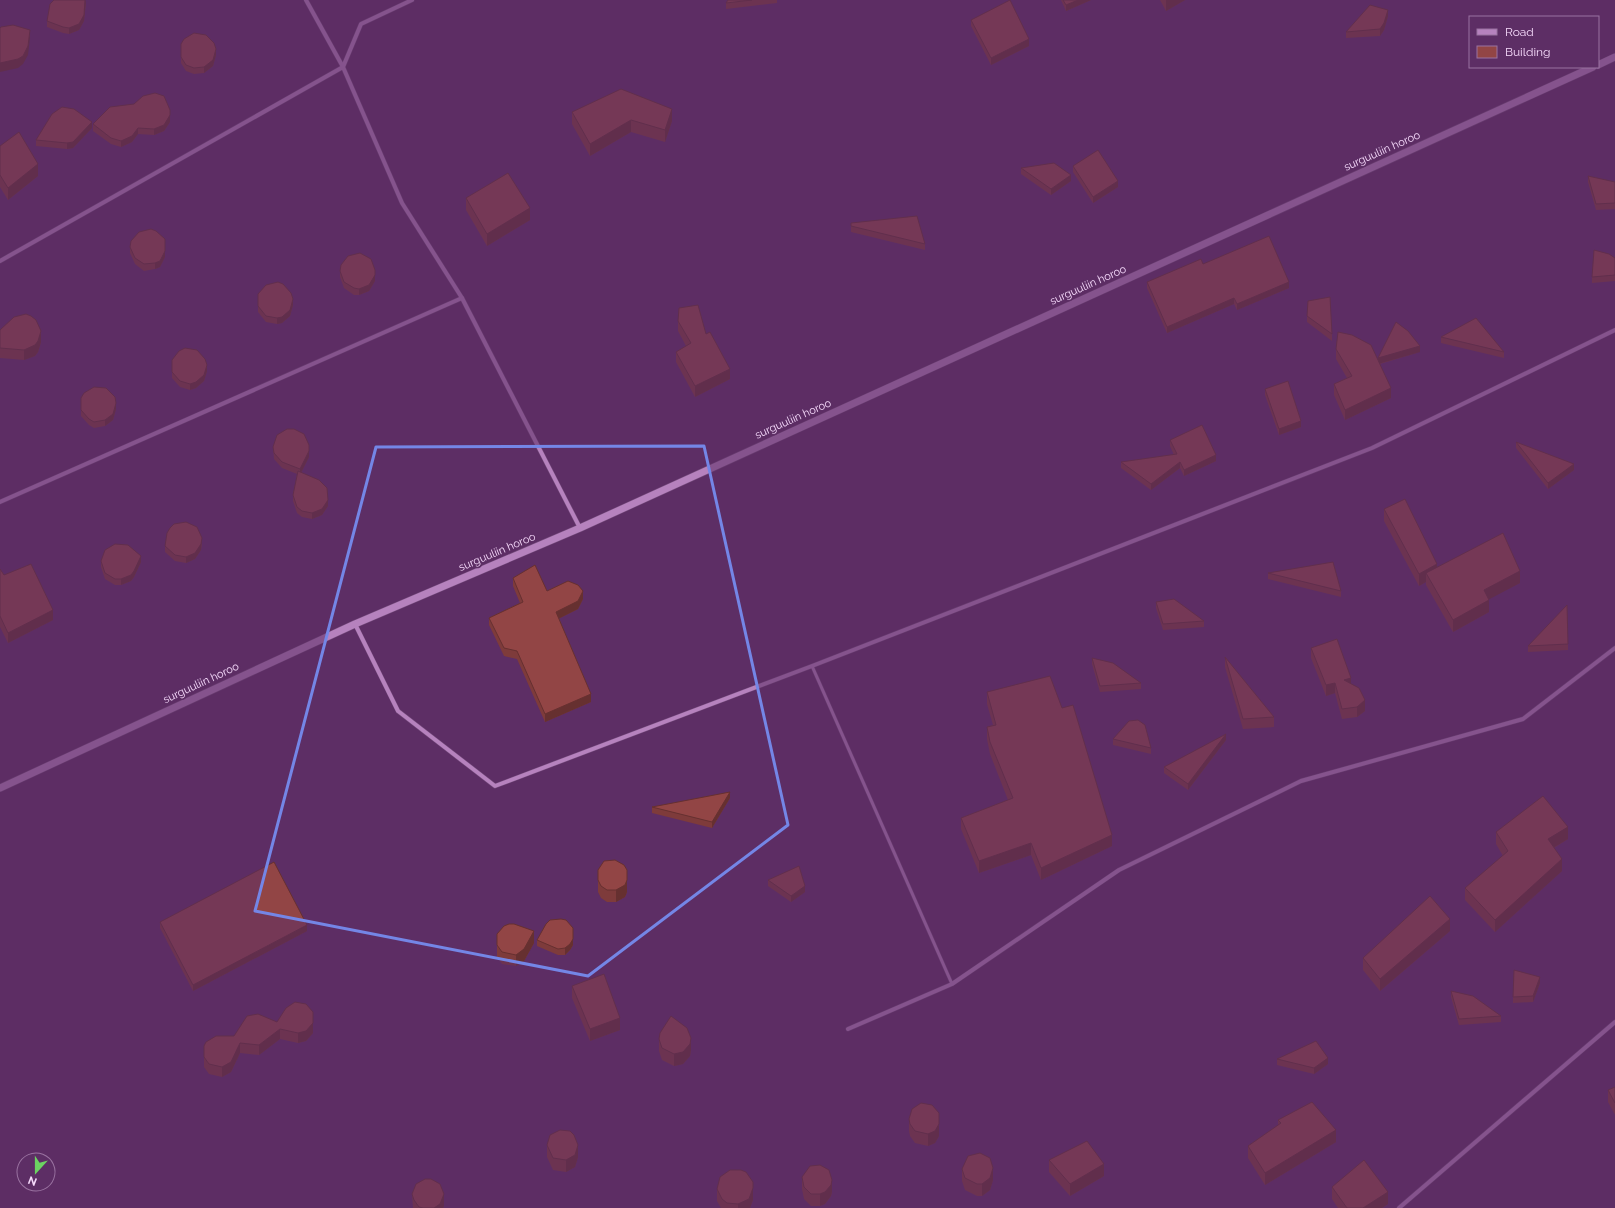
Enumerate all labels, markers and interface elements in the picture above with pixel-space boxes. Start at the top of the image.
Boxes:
legend [1469,16,1599,68]
text: Road [1505,25,1534,39]
text: Building [1505,45,1551,59]
street label: surguuliin horoo [1342,128,1423,174]
street label: surguuliin horoo [1048,262,1129,308]
street label: surguuliin horoo [753,396,834,442]
street label: surguuliin horoo [457,530,538,574]
street label: surguuliin horoo [161,660,241,706]
north arrow [16,1152,56,1192]
text: N [26,1173,39,1188]

